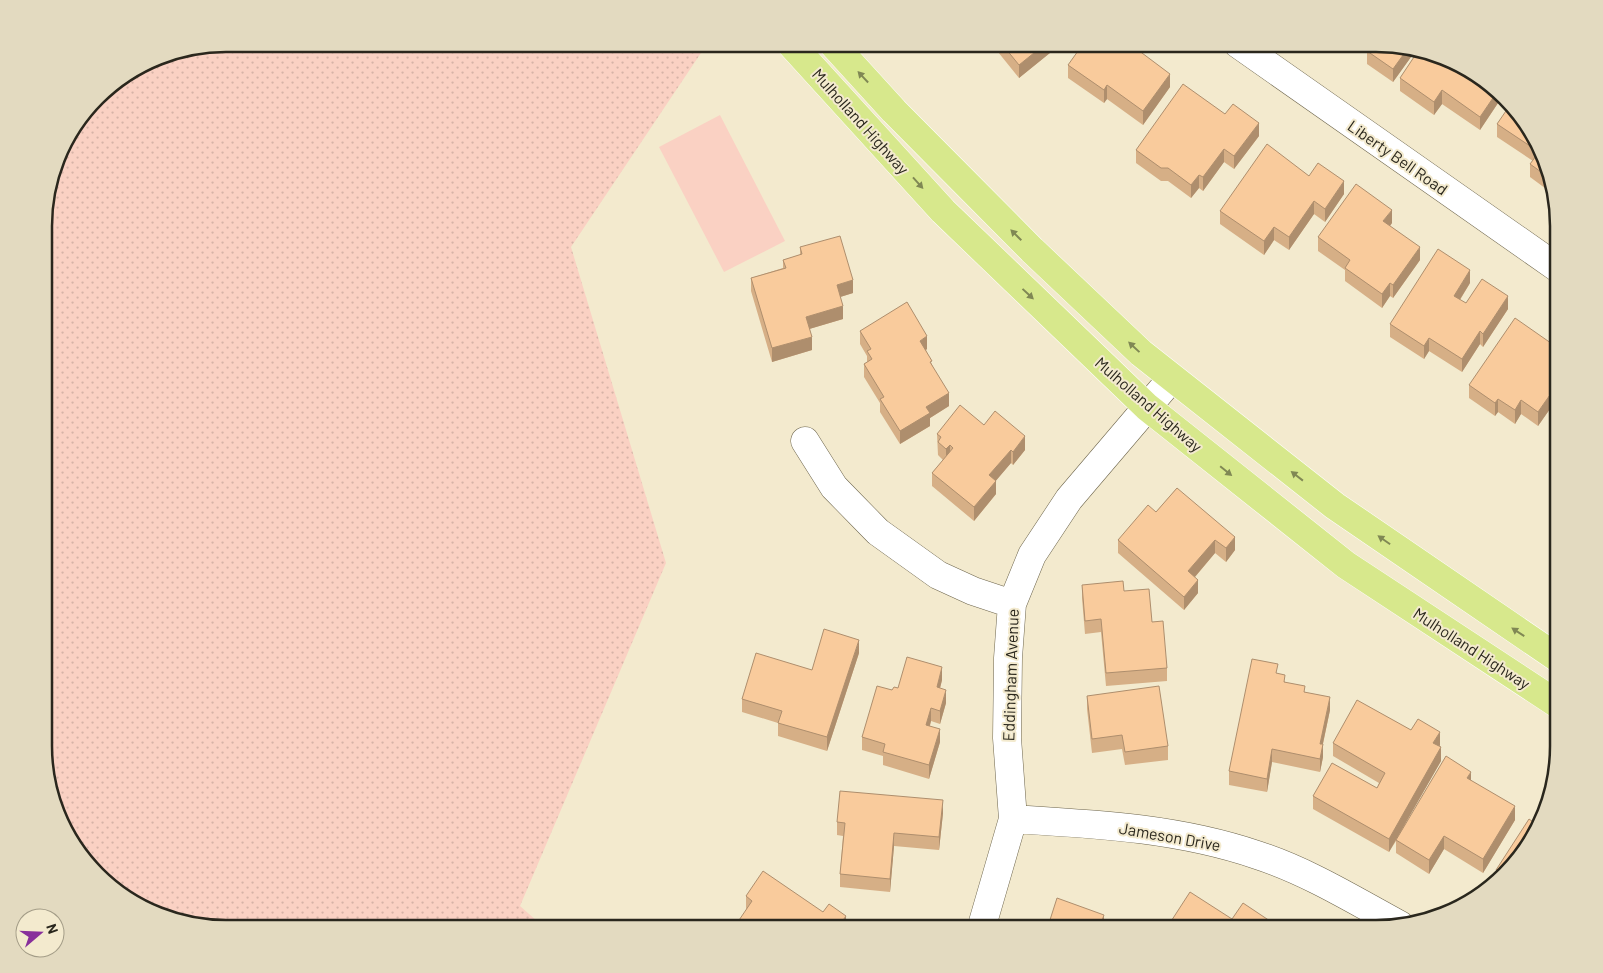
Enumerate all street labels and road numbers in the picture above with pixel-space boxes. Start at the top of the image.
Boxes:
street label: Mulholland Highway [809,64,914,178]
street label: Liberty Bell Road [1345,116,1451,198]
street label: Mulholland Highway [1092,352,1207,456]
street label: Mulholland Highway [1410,603,1534,693]
street label: Eddingham Avenue [998,608,1022,742]
street label: Jameson Drive [1118,818,1222,854]

